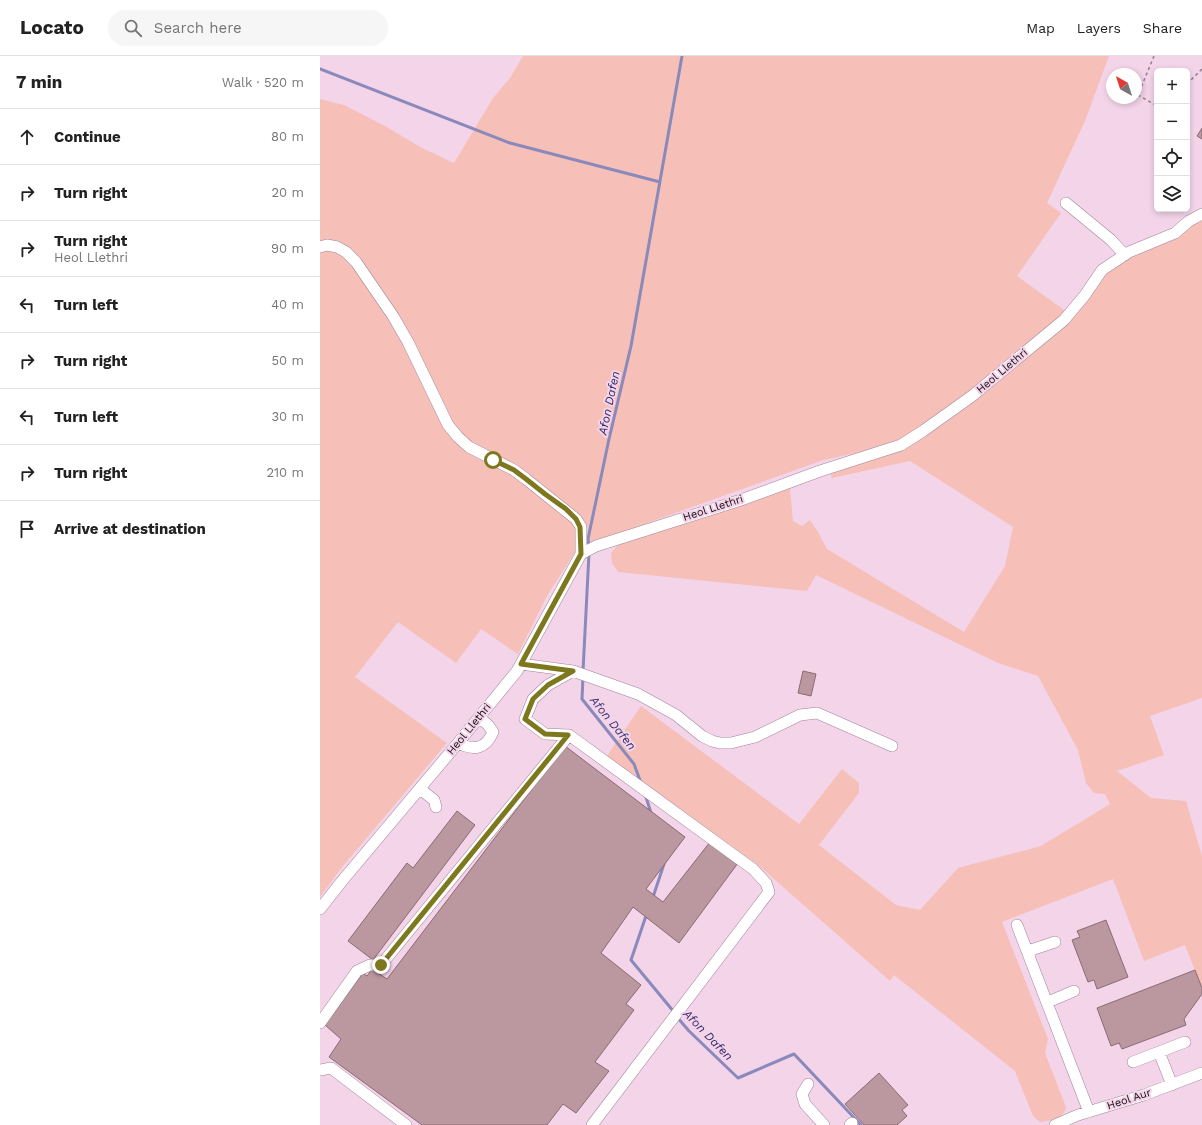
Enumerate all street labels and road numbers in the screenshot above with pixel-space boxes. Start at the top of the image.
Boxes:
street label: Heol Llethri [974,346,1030,396]
street label: Heol Llethri [681,492,745,524]
street label: Heol Llethri [444,701,494,757]
street label: Heol Aur [1105,1086,1153,1112]

